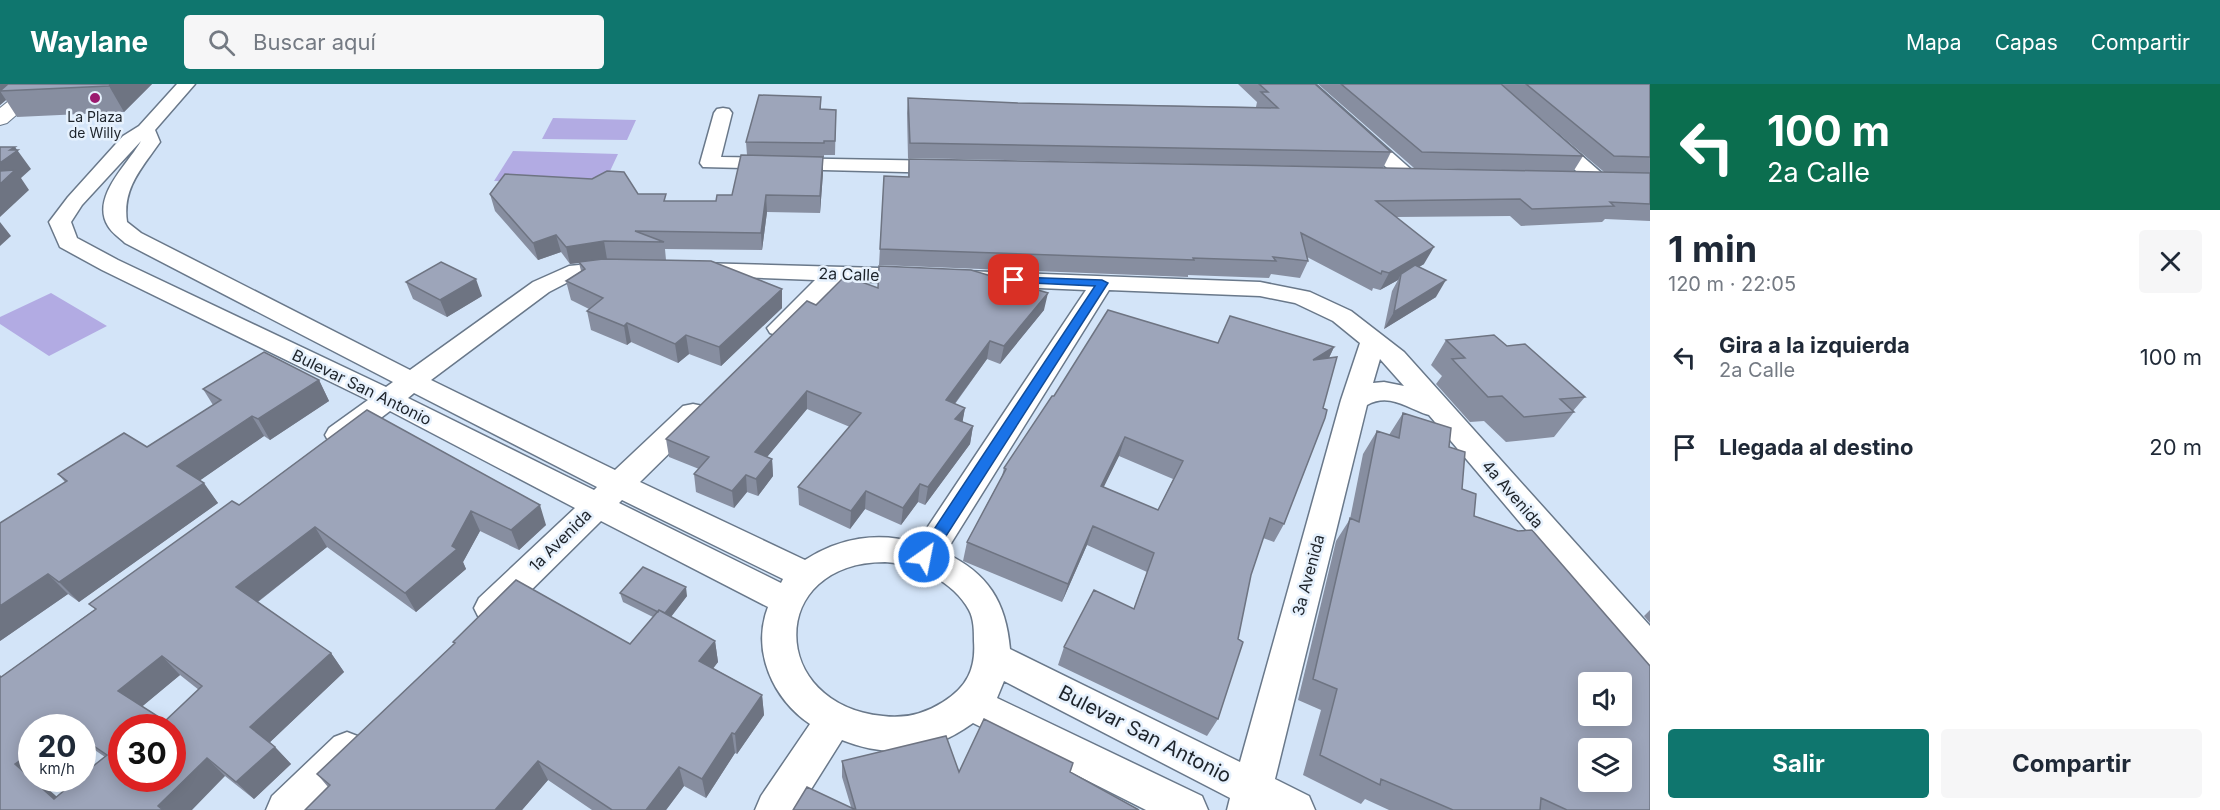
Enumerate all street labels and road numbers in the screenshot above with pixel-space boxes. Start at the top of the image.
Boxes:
street label: 2a Calle [818,263,880,285]
street label: Bulevar San Antonio [289,345,435,429]
street label: 4a Avenida [1478,456,1548,532]
street label: 1a Avenida [525,505,595,575]
street label: 3a Avenida [1288,532,1328,618]
street label: Bulevar San Antonio [1055,680,1235,788]

